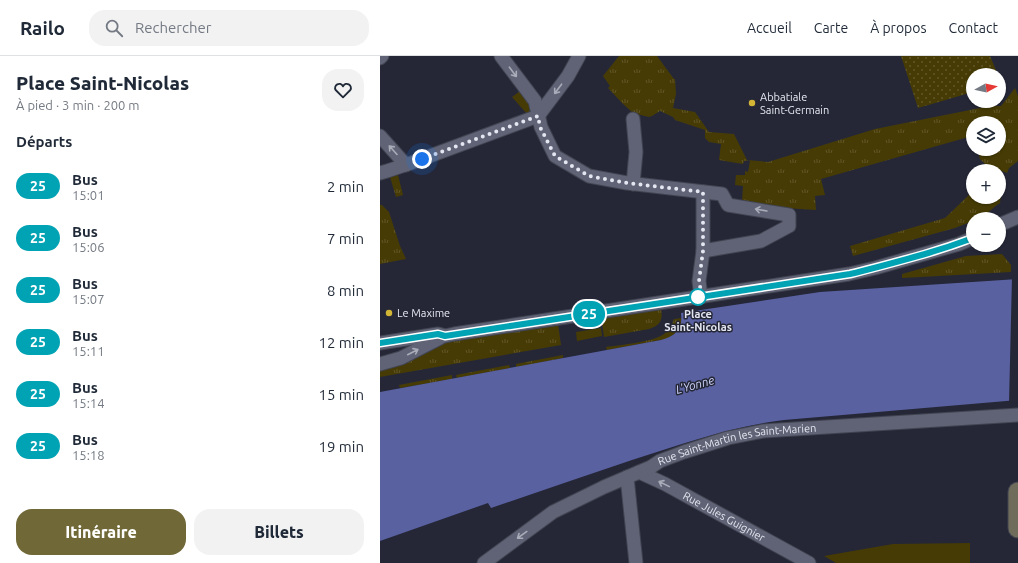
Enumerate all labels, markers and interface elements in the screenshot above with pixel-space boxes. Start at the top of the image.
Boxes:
search box [89,10,369,46]
text: Railo [20,17,65,39]
icon: search [103,17,125,39]
text: Rechercher [135,19,211,36]
text: Accueil [747,20,792,36]
text: Carte [814,20,848,36]
text: À propos [870,20,927,36]
text: Contact [949,20,998,36]
one-way arrow [509,66,518,77]
north arrow [966,68,1006,108]
map controls [966,68,1006,252]
button: heart [322,69,364,111]
text: Place Saint-Nicolas [16,72,189,94]
one-way arrow [554,83,563,94]
place label: Abbatiale Saint-Germain [760,91,829,116]
text: À pied · 3 min · 200 m [16,98,140,112]
marker: Abbatiale Saint-Germain [747,98,757,108]
button: layers [966,116,1006,156]
text: Départs [16,133,72,150]
one-way arrow [389,145,398,155]
your location [412,149,432,169]
button: + [966,164,1006,204]
text: Bus [72,171,98,188]
text: 25 [30,178,46,194]
text: 2 min [327,178,364,195]
text: 15:01 [72,188,105,202]
one-way arrow [755,206,768,214]
button: − [966,212,1006,252]
text: Bus [72,223,98,240]
text: 25 [30,230,46,246]
text: 7 min [327,230,364,247]
text: 15:06 [72,240,105,254]
text: Bus [72,275,98,292]
text: 25 [30,282,46,298]
text: 8 min [327,282,364,299]
marker: Place Saint-Nicolas [689,288,707,306]
text: 15:07 [72,292,105,306]
line badge: 25 [571,301,607,327]
text: 25 [581,306,597,322]
place label: Le Maxime [397,307,450,319]
marker: Le Maxime [384,308,394,318]
place label: Place Saint-Nicolas [664,308,732,333]
text: Bus [72,327,98,344]
text: 25 [30,334,46,350]
text: 12 min [318,334,364,351]
text: 15:11 [72,344,105,358]
one-way arrow [407,347,419,355]
water label: L'Yonne [674,373,716,396]
text: Bus [72,379,98,396]
text: 25 [30,386,46,402]
text: 15 min [318,386,364,403]
text: 15:14 [72,396,105,410]
street label: Rue Saint-Martin les Saint-Marien [656,422,817,467]
text: Bus [72,431,98,448]
text: 25 [30,438,46,454]
text: 19 min [318,438,364,455]
text: 15:18 [72,448,105,462]
one-way arrow [658,480,670,487]
street label: Rue Jules Guignier [681,489,768,544]
button: Itinéraire [16,509,186,555]
button: Billets [194,509,364,555]
one-way arrow [516,531,527,539]

